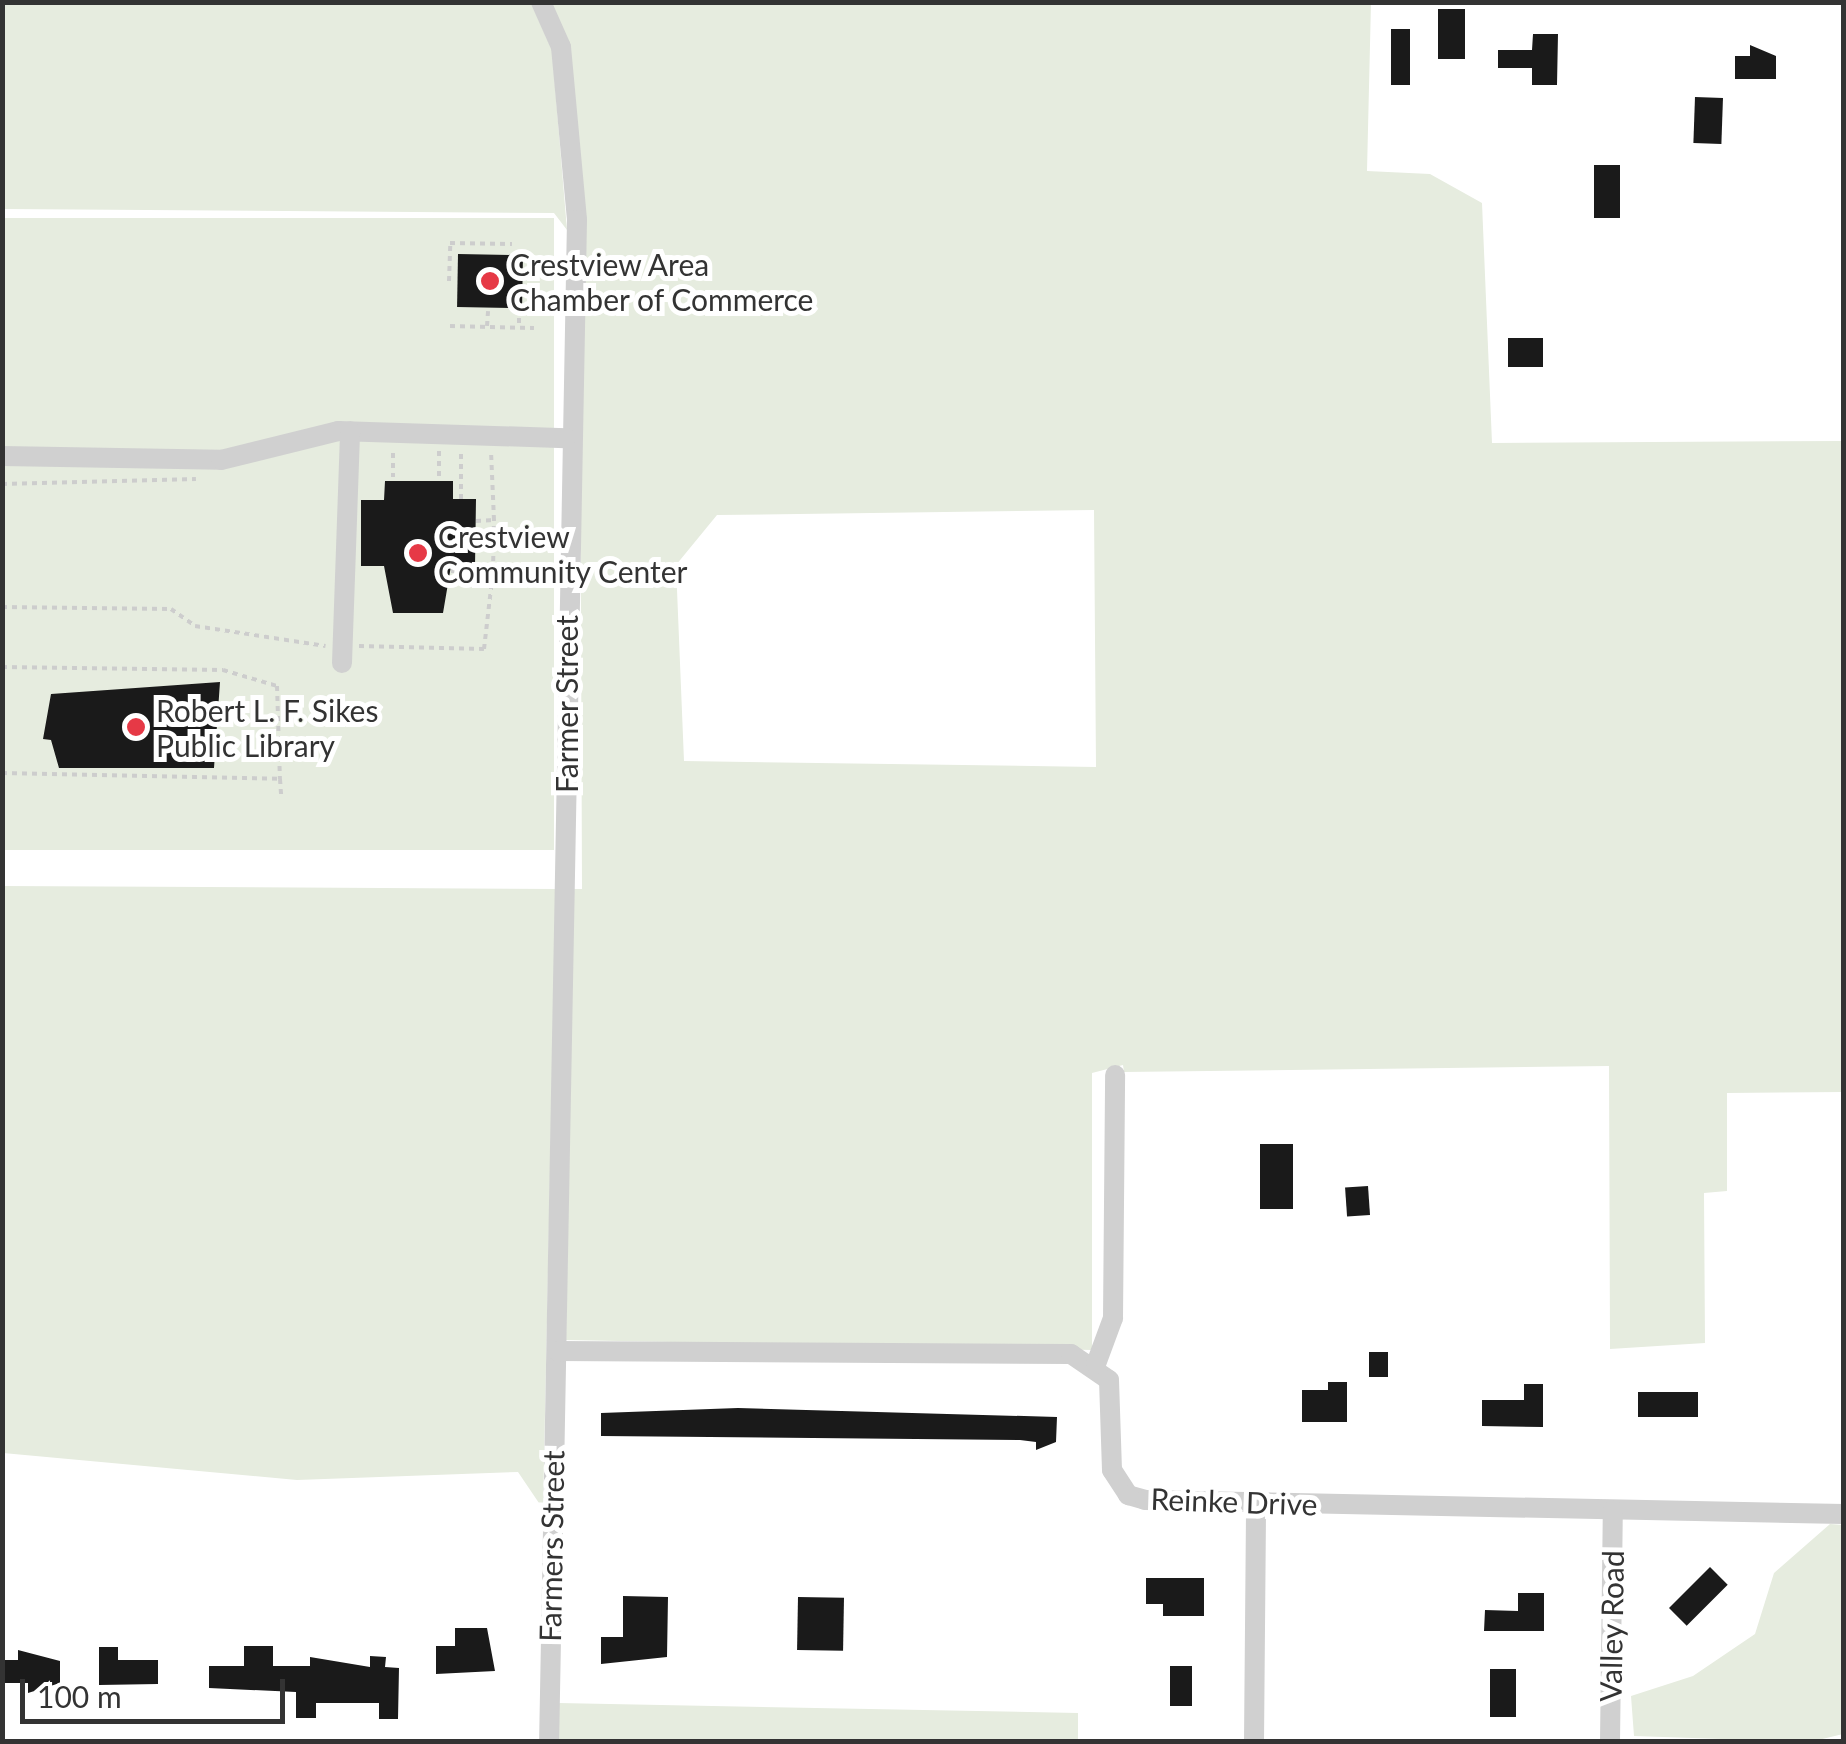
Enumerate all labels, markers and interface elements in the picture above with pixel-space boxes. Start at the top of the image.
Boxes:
place label: Crestview Area Chamber of Commerce [510,246,815,316]
marker: Crestview Area Chamber of Commerce [479,270,501,292]
place label: Crestview Community Center [438,518,688,588]
marker: Crestview Community Center [407,542,429,564]
street label: Farmer Street [548,615,584,793]
place label: Robert L. F. Sikes Public Library [156,692,378,762]
marker: Robert L. F. Sikes Public Library [125,716,147,738]
street label: Farmers Street [531,1450,571,1642]
street label: Reinke Drive [1150,1480,1318,1522]
street label: Valley Road [1592,1550,1630,1702]
scale bar [25,1659,290,1721]
text: 100 m [37,1678,122,1714]

